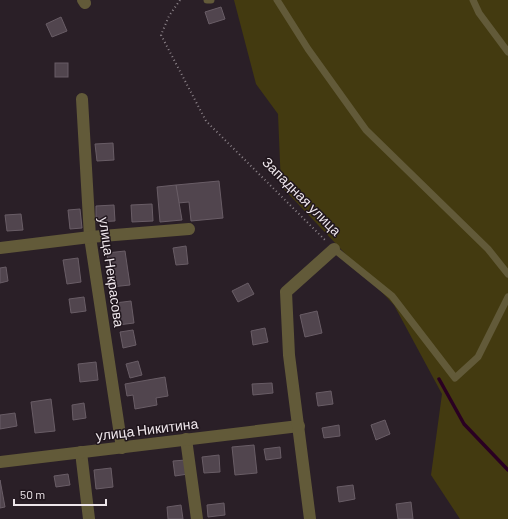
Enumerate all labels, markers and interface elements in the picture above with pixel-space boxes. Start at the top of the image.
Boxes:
street label: Западная улица [259,153,345,239]
street label: улица Некрасова [96,216,128,328]
street label: улица Никитина [95,414,199,444]
scale bar [14,481,106,507]
text: 50 m [20,487,45,501]

